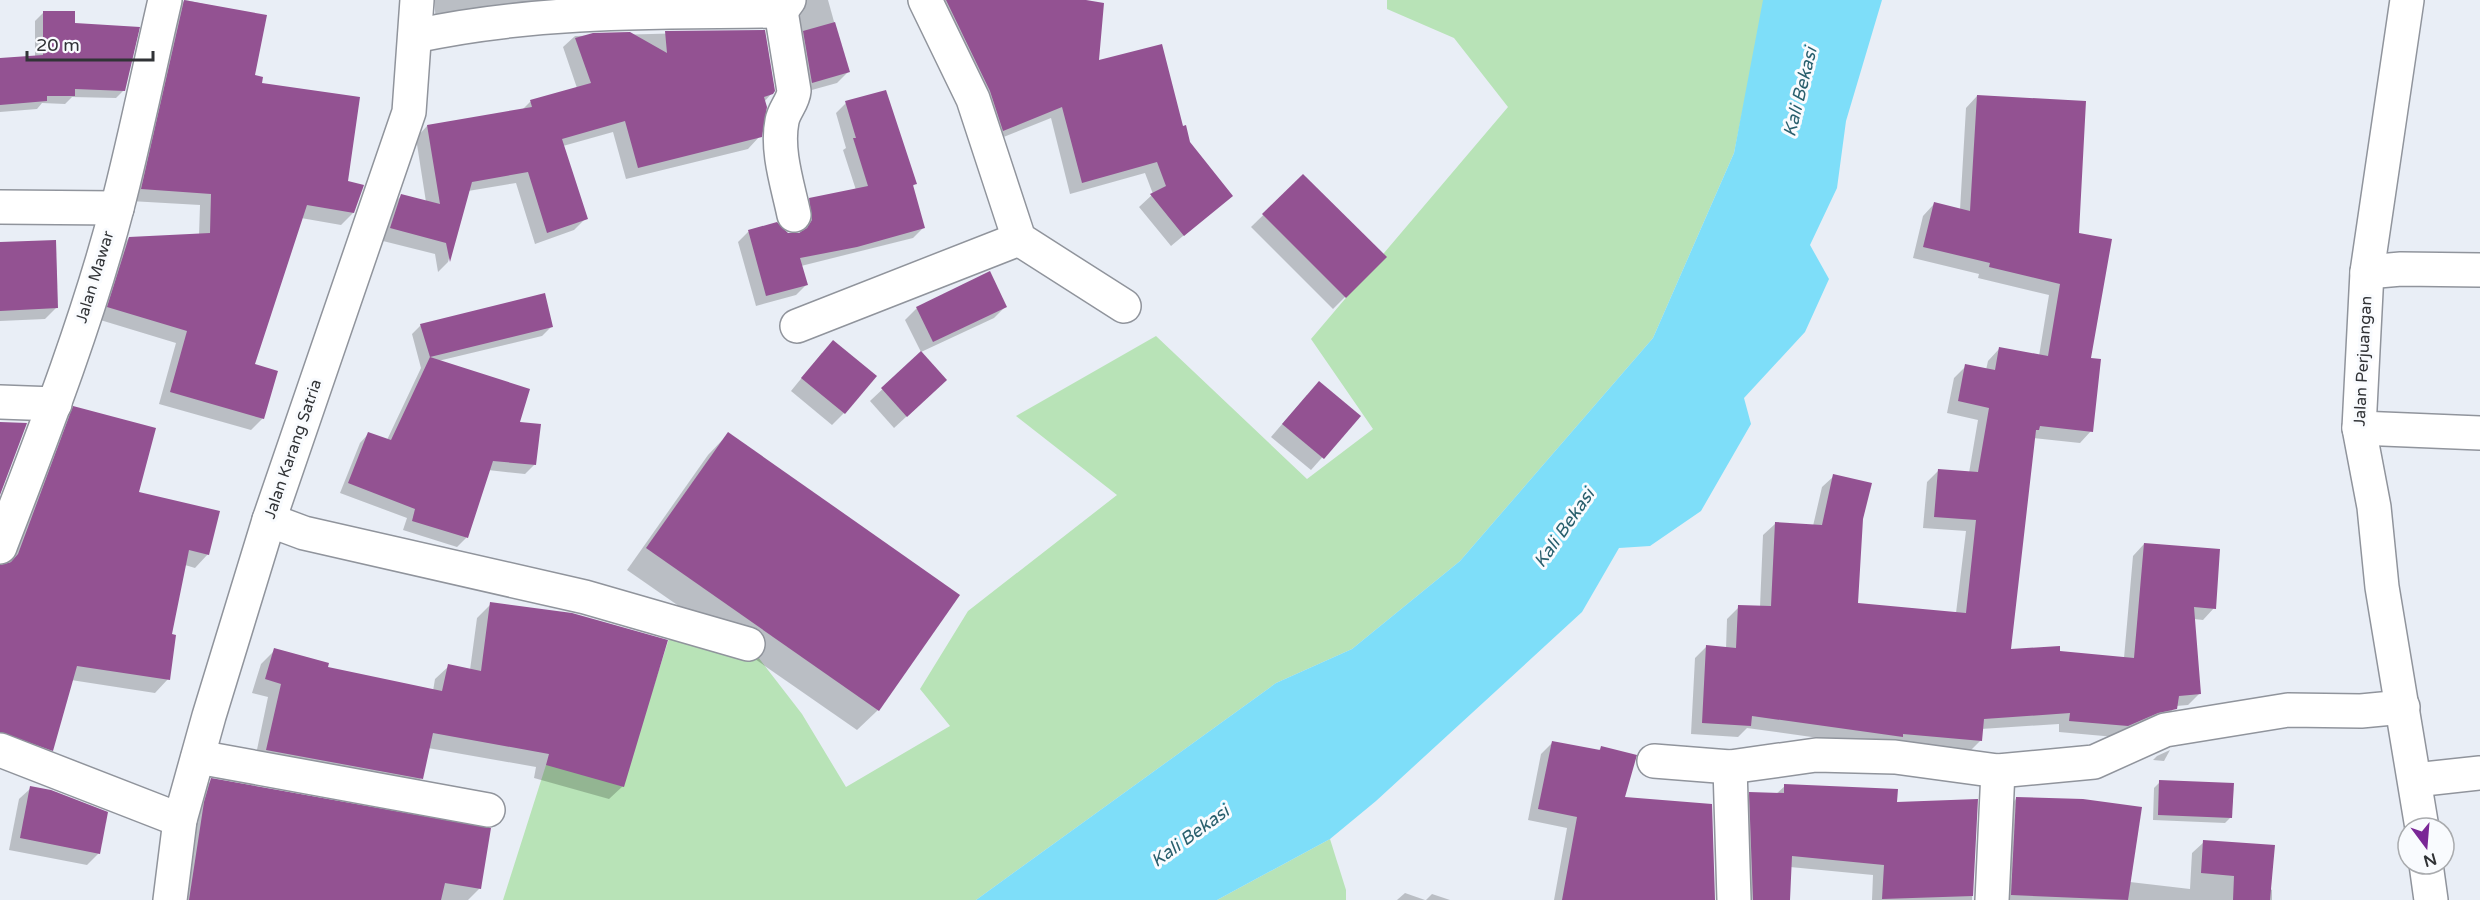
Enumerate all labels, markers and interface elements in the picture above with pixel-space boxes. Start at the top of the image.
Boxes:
scale bar [27,24,153,62]
text: 20 m [36,34,80,56]
water label: Kali Bekasi [1778,43,1822,139]
street label: Jalan Mawar [71,228,119,326]
street label: Jalan Perjuangan [2350,295,2376,427]
street label: Jalan Karang Satria [260,377,326,521]
water label: Kali Bekasi [1529,482,1601,572]
water label: Kali Bekasi [1147,799,1235,872]
north arrow [2396,816,2456,876]
text: N [2421,848,2439,871]

